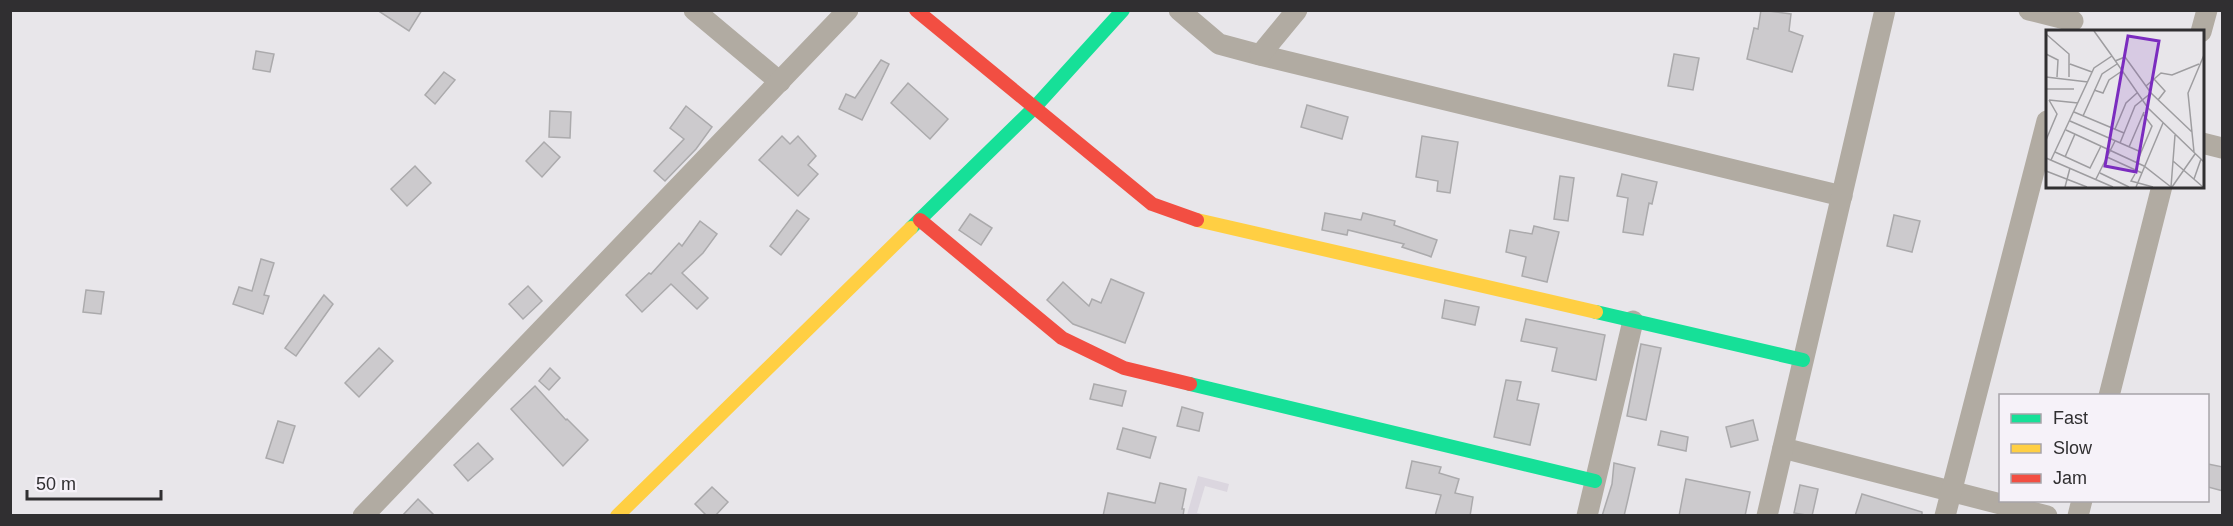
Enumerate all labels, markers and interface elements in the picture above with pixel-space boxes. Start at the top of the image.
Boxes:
inset map [2046,30,2203,188]
legend [1999,394,2209,502]
text: Fast [2053,408,2088,428]
text: Slow [2053,438,2093,458]
scale bar [27,463,160,501]
text: Jam [2053,468,2087,488]
text: 50 m [36,474,76,494]

